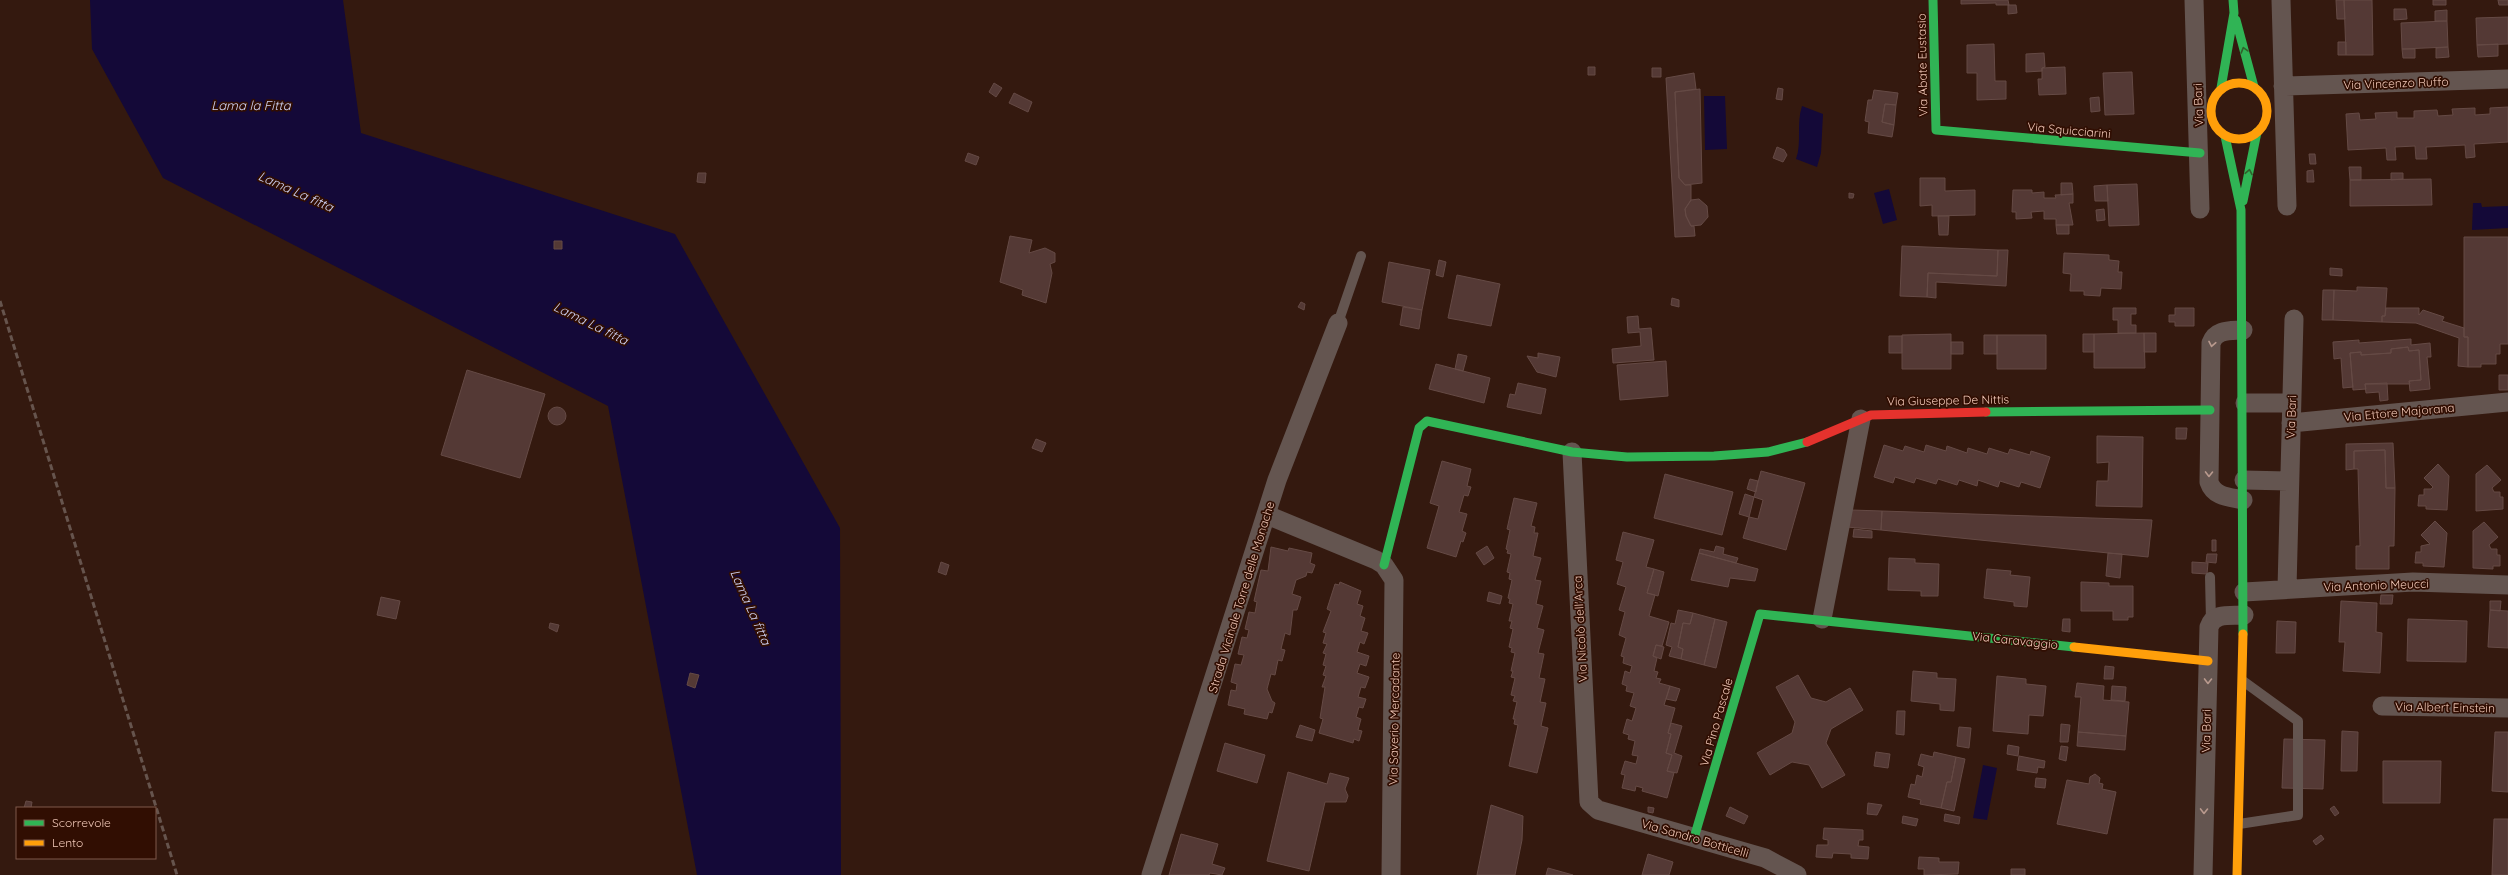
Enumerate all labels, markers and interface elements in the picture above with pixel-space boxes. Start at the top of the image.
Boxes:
street label: Via Abate Eustasio [1914,13,1930,117]
one-way arrow [2240,47,2249,54]
street label: Via Vincenzo Ruffo [2343,74,2449,92]
street label: Via Bari [2190,83,2206,127]
water label: Lama la Fitta [211,97,292,113]
street label: Via Squicciarini [2027,119,2111,141]
water label: Lama La fitta [256,167,337,215]
one-way arrow [2244,169,2253,175]
water label: Lama La fitta [551,298,632,348]
one-way arrow [2209,341,2217,348]
street label: Via Giuseppe De Nittis [1887,391,2010,409]
street label: Via Bari [2283,395,2299,439]
street label: Via Ettore Majorana [2343,400,2455,424]
one-way arrow [2205,471,2213,477]
street label: Strada Vicinale Torre delle Monache [1205,499,1277,695]
water label: Lama La fitta [727,567,775,648]
street label: Via Nicolò dell'Arca [1570,575,1590,683]
street label: Via Antonio Meucci [2323,576,2429,594]
street label: Via Caravaggio [1971,628,2059,652]
street label: Via Saverio Mercadante [1385,652,1403,785]
street label: Via Pino Pascale [1696,676,1736,768]
one-way arrow [2204,678,2212,684]
street label: Via Albert Einstein [2395,699,2495,715]
street label: Via Bari [2198,709,2214,753]
legend [16,807,156,859]
one-way arrow [2200,808,2209,814]
text: Scorrevole [52,815,111,830]
street label: Via Sandro Botticelli [1640,815,1750,861]
text: Lento [52,835,83,850]

